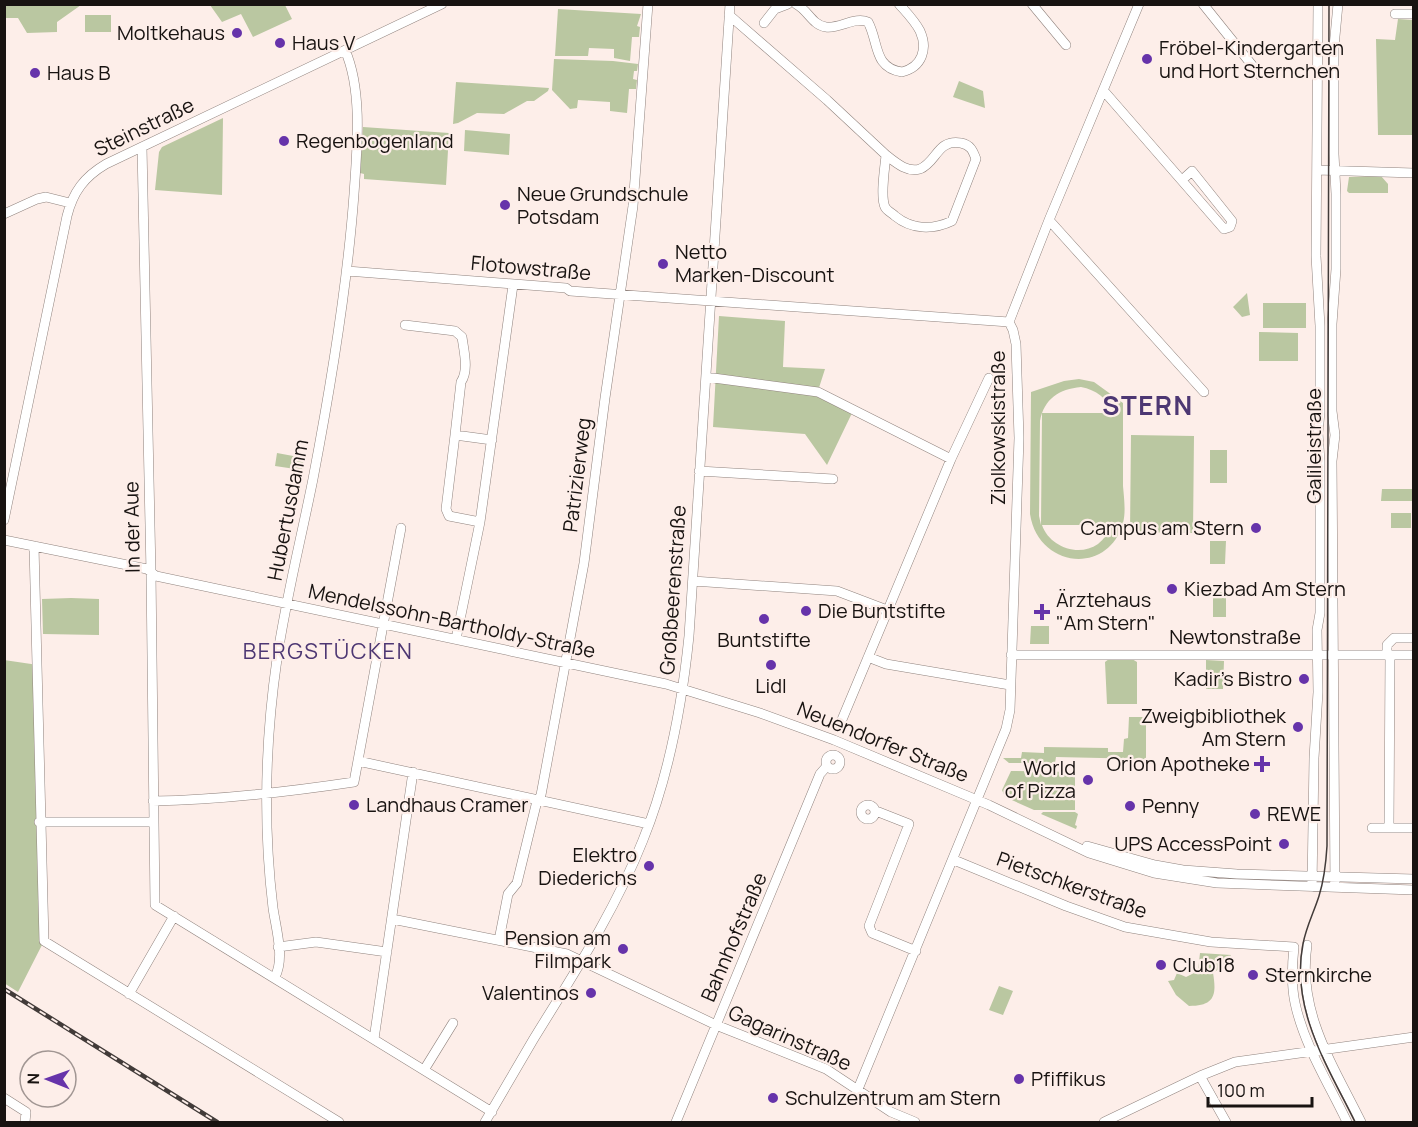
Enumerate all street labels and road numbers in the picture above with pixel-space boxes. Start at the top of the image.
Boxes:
street label: Steinstraße [89,91,198,162]
street label: Flotowstraße [470,249,592,286]
street label: Ziolkowskistraße [984,351,1011,505]
street label: Galileistraße [1300,388,1327,504]
street label: Patrizierweg [556,416,597,534]
street label: Hubertusdamm [261,437,314,583]
street label: In der Aue [117,481,146,573]
street label: Großbeerenstraße [653,504,692,676]
street label: Mendelssohn-Bartholdy-Straße [306,577,598,664]
street label: Newtonstraße [1169,623,1301,650]
street label: Neuendorfer Straße [793,695,973,788]
street label: Pietschkerstraße [993,845,1151,924]
street label: Bahnhofstraße [694,868,773,1006]
street label: Gagarinstraße [724,998,856,1077]

